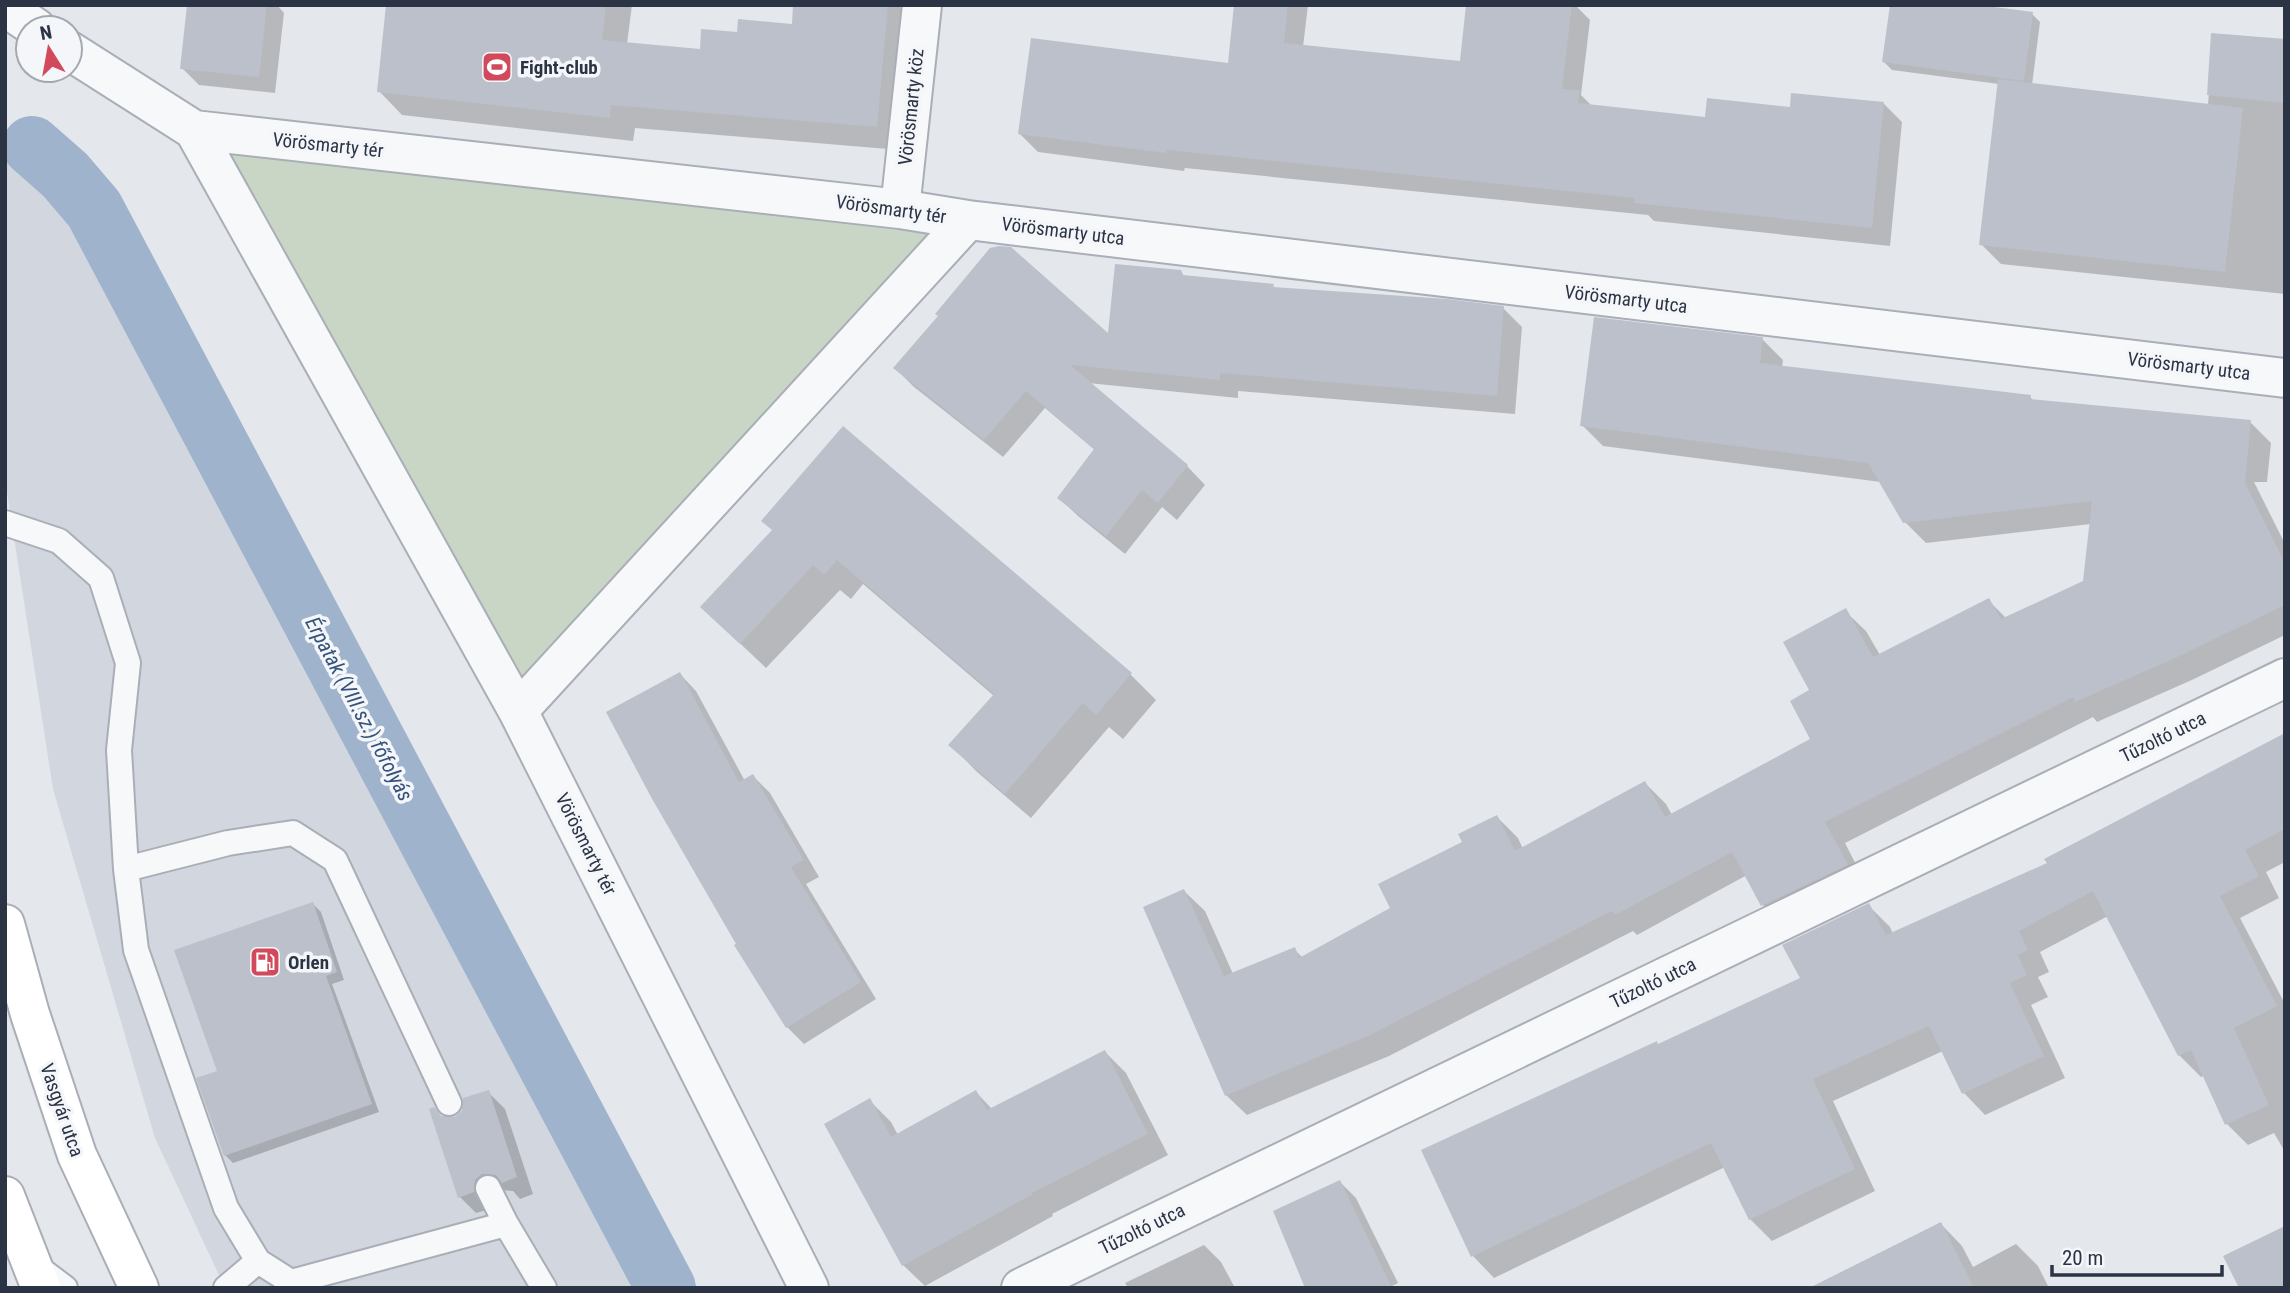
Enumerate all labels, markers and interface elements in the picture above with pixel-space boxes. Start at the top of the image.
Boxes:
north arrow [14,14,84,84]
text: N [38,20,54,45]
street label: Vörösmarty köz [893,47,929,167]
sports icon: Fight-club [480,50,514,84]
place label: Fight-club [520,56,598,79]
street label: Vörösmarty tér [271,128,385,162]
street label: Vörösmarty tér [834,190,948,228]
street label: Vörösmarty utca [1000,212,1126,250]
street label: Vörösmarty utca [1563,280,1689,318]
street label: Vörösmarty utca [2126,347,2252,385]
water label: Érpatak (VIII.sz.) főfolyás [300,613,418,805]
street label: Tűzoltó utca [2116,706,2210,768]
street label: Vörösmarty tér [550,789,622,899]
fuel station icon: Orlen [248,945,282,979]
place label: Orlen [288,951,329,974]
street label: Tűzoltó utca [1606,952,1700,1014]
street label: Vasgyár utca [35,1060,89,1160]
street label: Tűzoltó utca [1095,1198,1189,1260]
scale bar [2052,1234,2222,1278]
text: 20 m [2062,1246,2103,1270]

